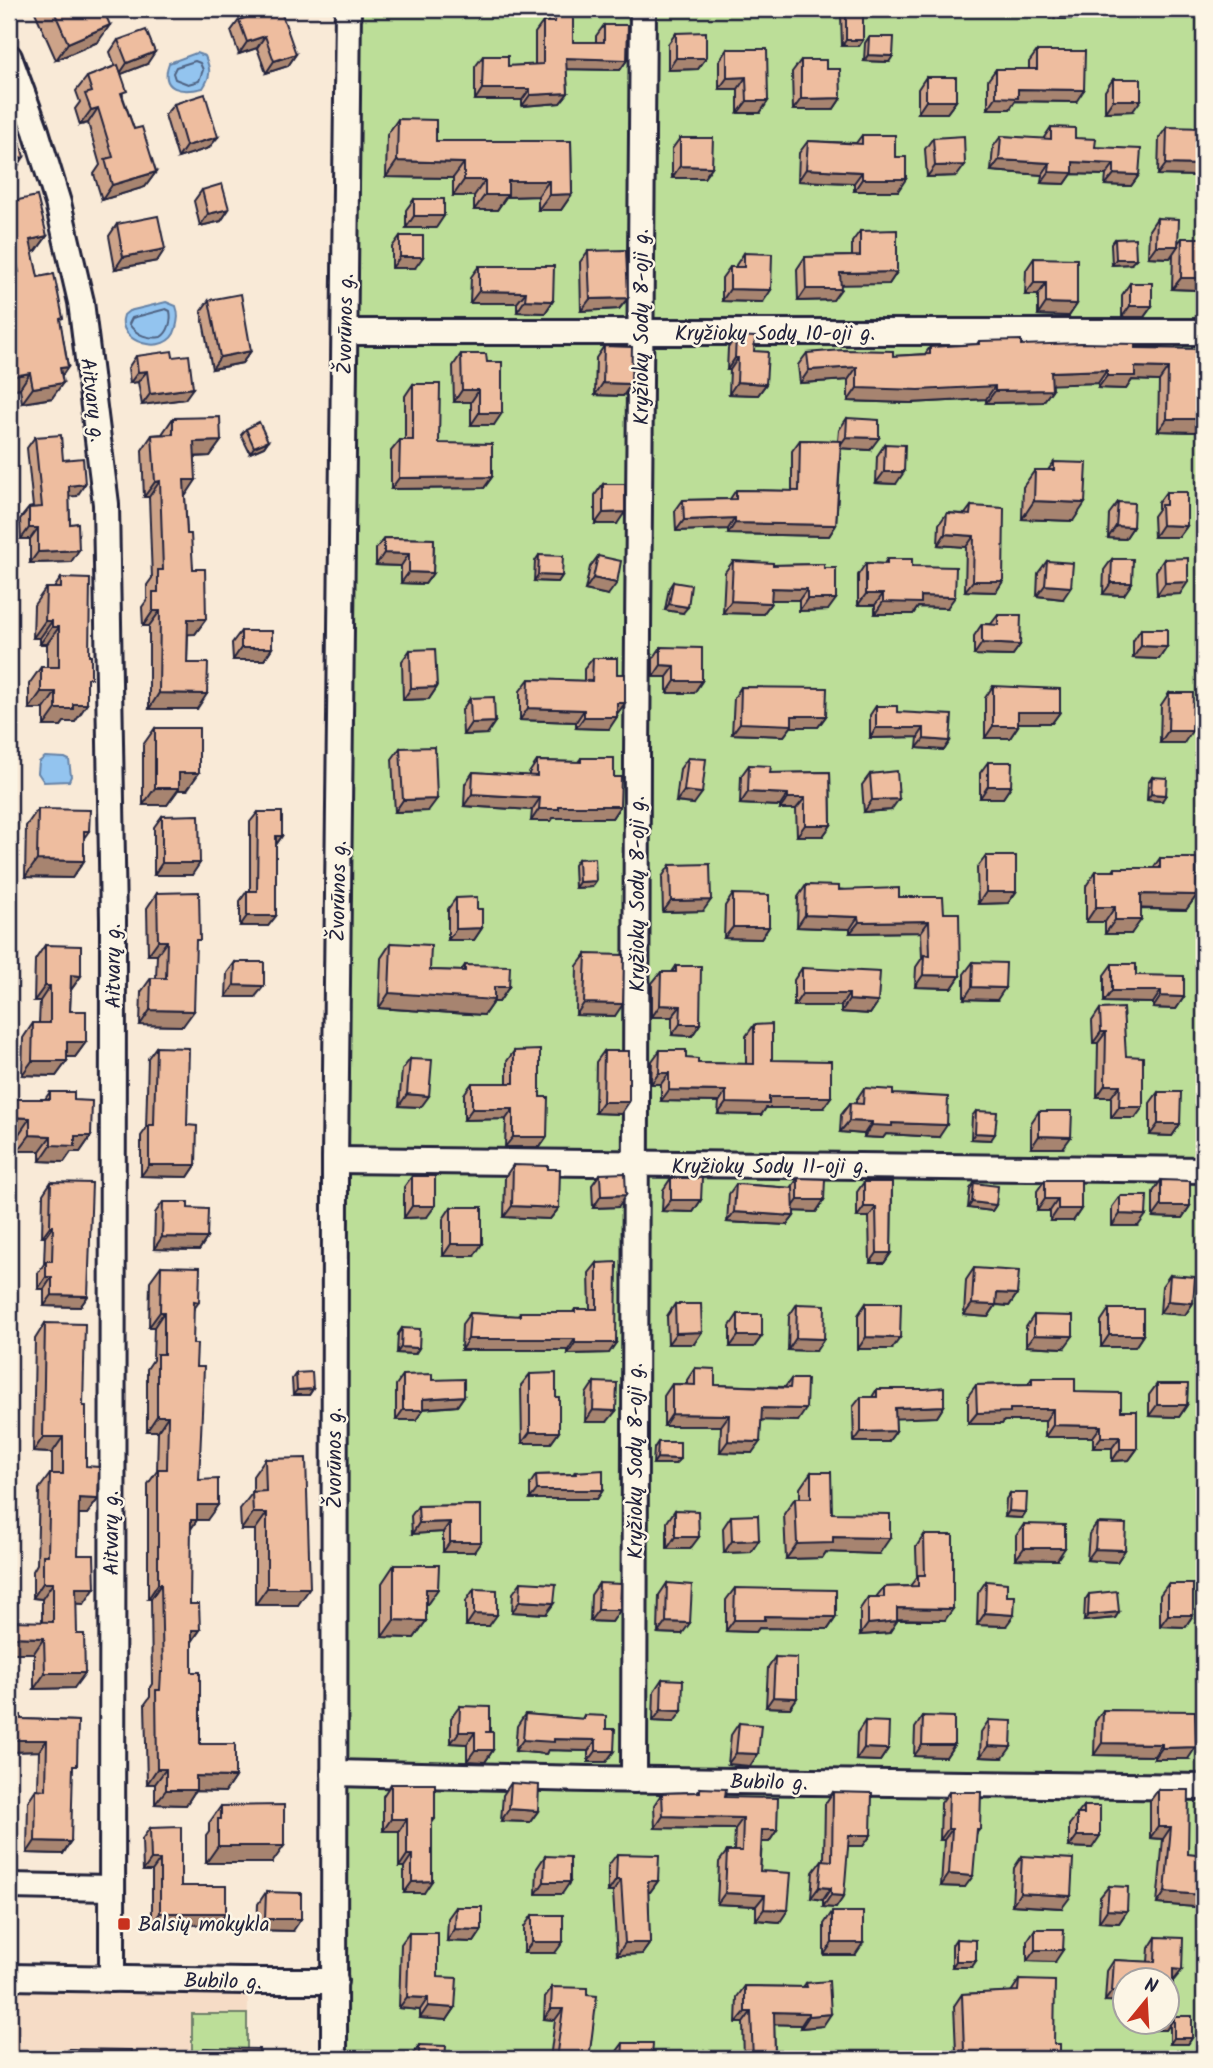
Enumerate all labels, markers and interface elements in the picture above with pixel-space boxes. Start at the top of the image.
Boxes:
street label: Kryžiokų Sodų 8-oji g. [626,229,659,425]
street label: Žvorūnos g. [329,273,364,375]
street label: Kryžiokų Sodų 10-oji g. [675,318,875,351]
street label: Aitvarų g. [70,356,113,444]
street label: Kryžiokų Sodų 8-oji g. [622,796,655,992]
street label: Žvorūnos g. [322,840,357,942]
street label: Aitvarų g. [98,924,131,1009]
street label: Kryžiokų Sodų 11-oji g. [672,1151,868,1184]
street label: Kryžiokų Sodų 8-oji g. [620,1363,653,1559]
street label: Žvorūnos g. [319,1407,352,1509]
street label: Aitvarų g. [96,1491,129,1576]
street label: Bubilo g. [730,1766,808,1801]
place label: Balsių mokykla [138,1909,270,1942]
marker: Balsių mokykla [116,1916,132,1932]
street label: Bubilo g. [184,1965,262,2000]
north arrow [1112,1966,1182,2036]
text: N [1140,1971,1161,2003]

